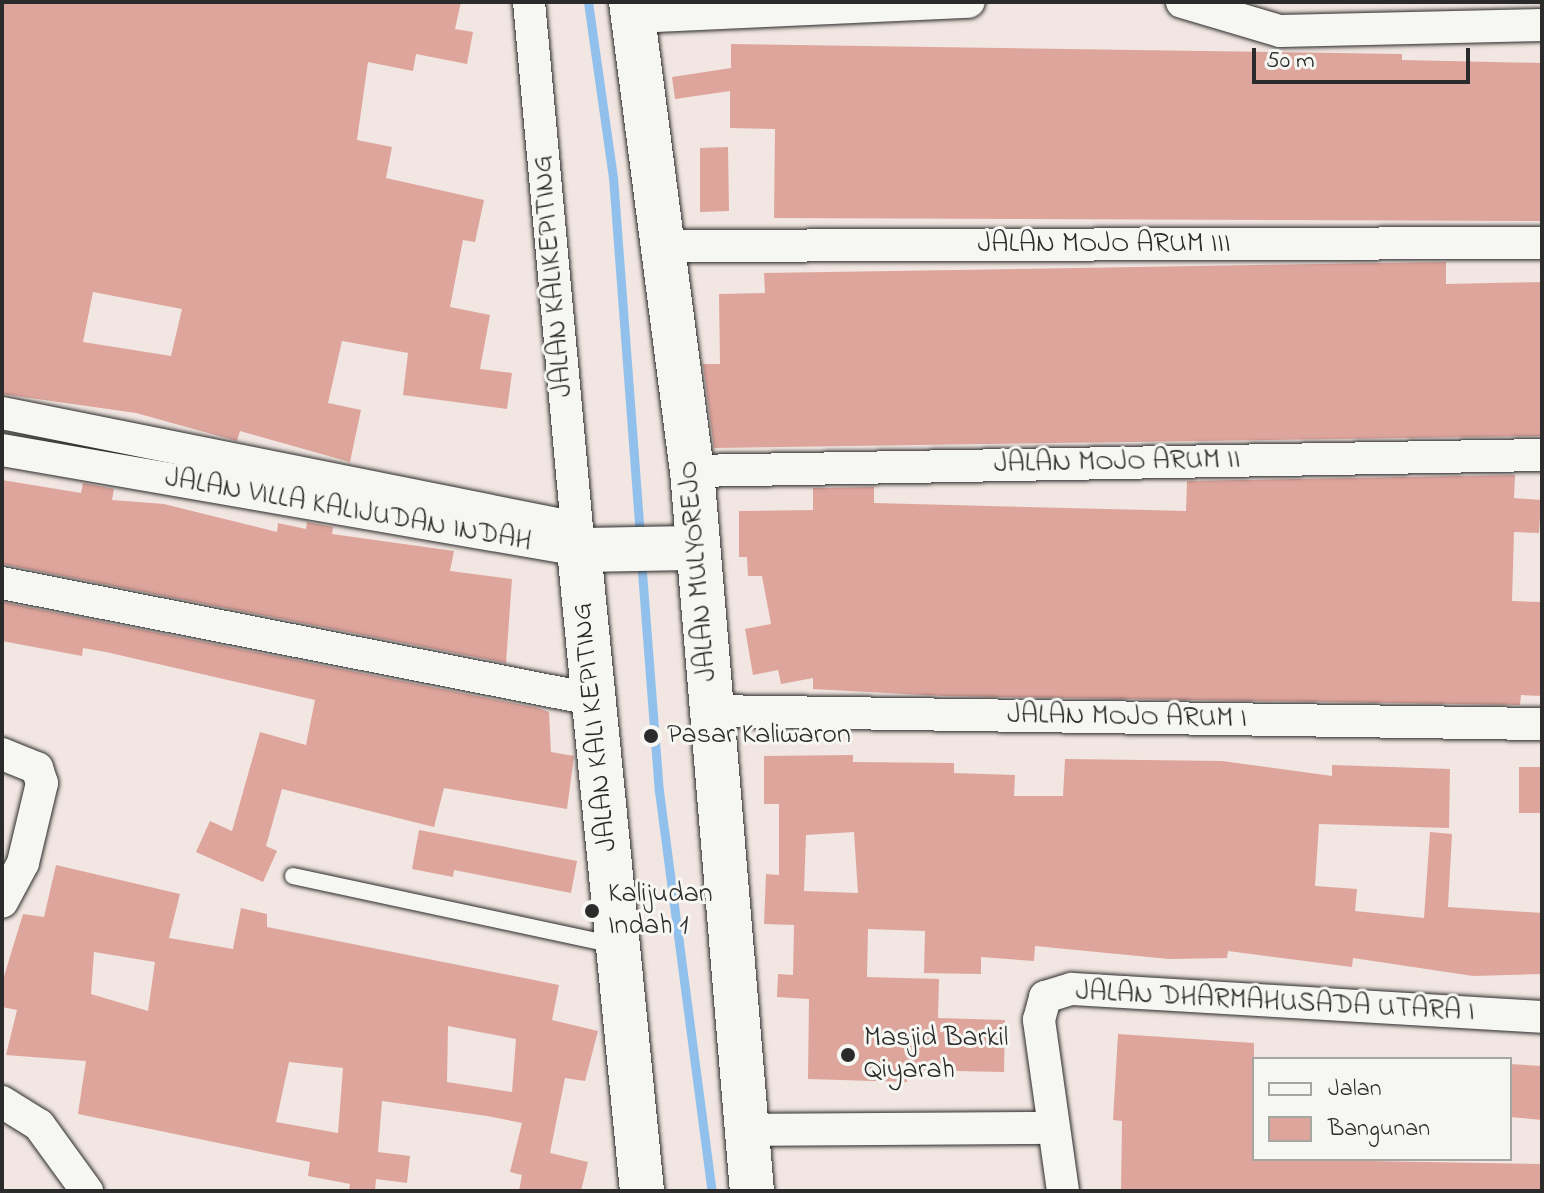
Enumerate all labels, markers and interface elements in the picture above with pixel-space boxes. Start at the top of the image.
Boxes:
scale bar [1256,32,1474,82]
text: 50 m [1266,44,1315,79]
street label: JALAN KALIKEPITING [527,154,581,398]
street label: JALAN MOJO ARUM III [977,228,1231,262]
street label: JALAN MOJO ARUM II [993,444,1241,482]
street label: JALAN MULYOREJO [673,459,725,683]
street label: JALAN VILLA KALIJUDAN INDAH [162,462,534,560]
street label: JALAN KALI KEPITING [566,601,626,853]
street label: JALAN MOJO ARUM I [1007,699,1247,737]
place label: Pasar Kaliwaron [667,719,851,753]
marker: Pasar Kaliwaron [642,727,660,745]
place label: Kalijudan Indah 1 [608,878,713,944]
marker: Kalijudan Indah 1 [583,902,601,920]
street label: JALAN DHARMAHUSADA UTARA I [1075,976,1475,1030]
place label: Masjid Barkil Qiyarah [864,1022,1008,1088]
marker: Masjid Barkil Qiyarah [839,1046,857,1064]
legend [1252,1057,1512,1161]
text: Jalan [1328,1072,1382,1107]
text: Bangunan [1328,1112,1430,1147]

